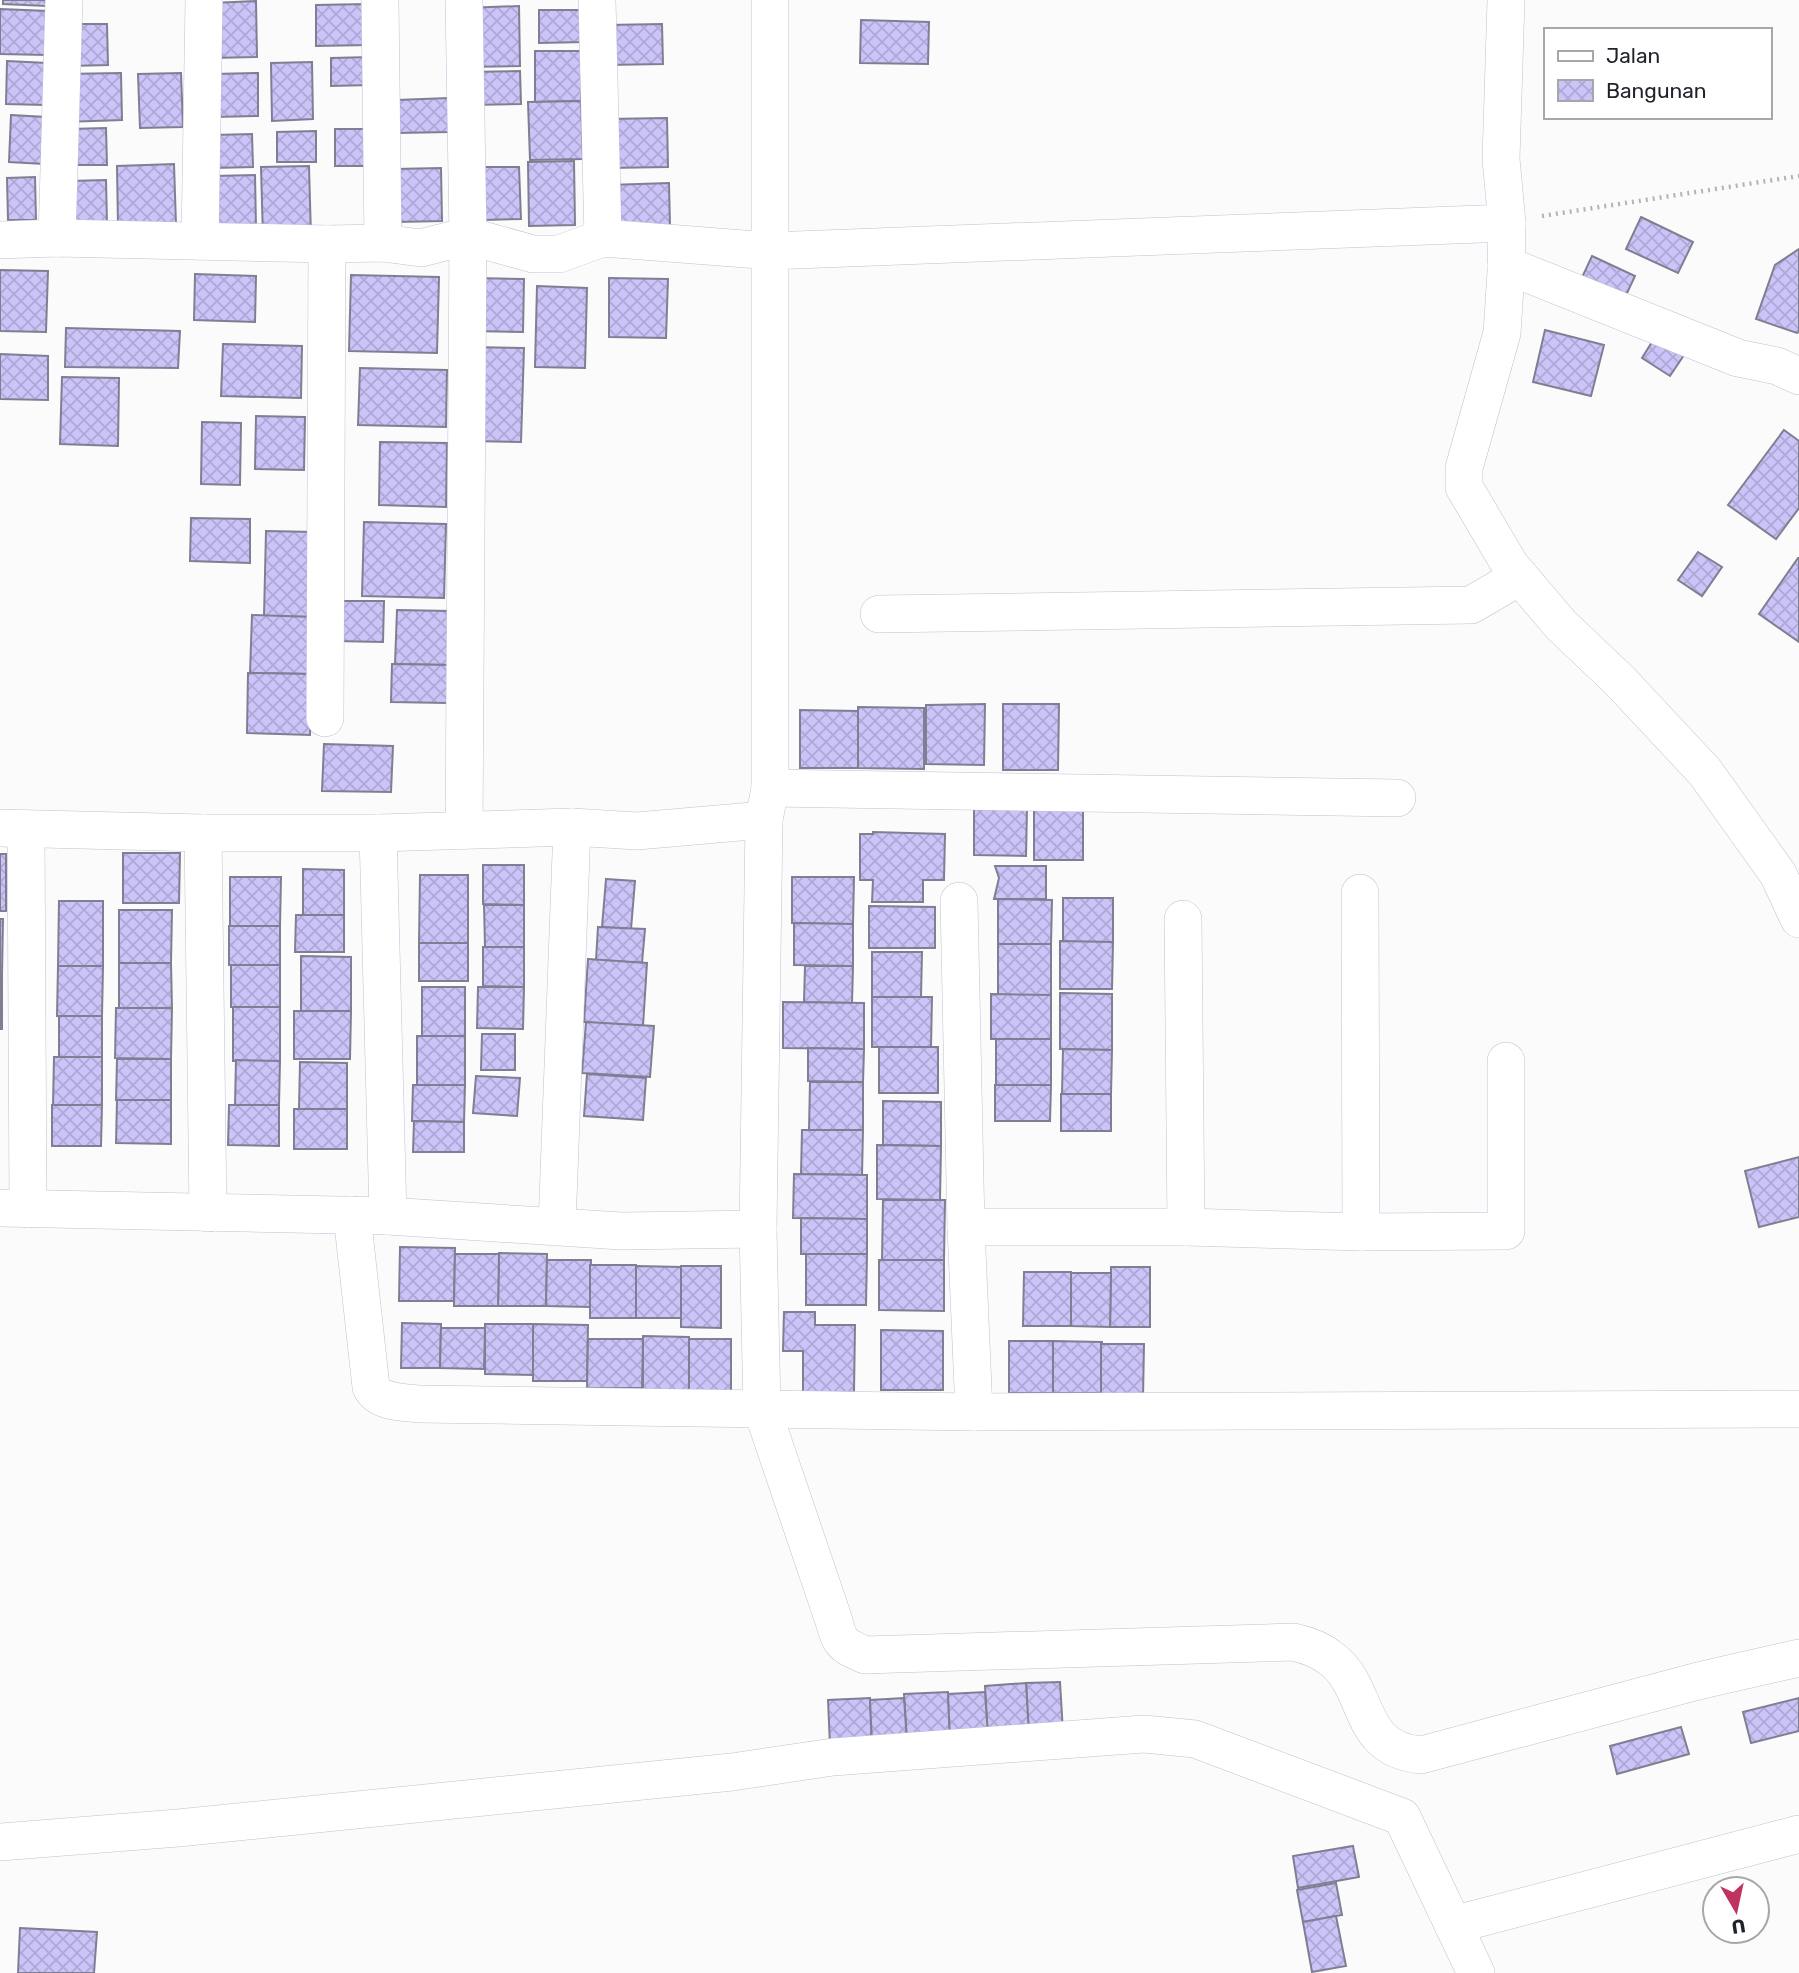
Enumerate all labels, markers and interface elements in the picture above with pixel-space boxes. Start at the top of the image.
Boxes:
legend [1544,28,1771,119]
text: Jalan [1606,43,1660,68]
text: Bangunan [1606,78,1707,103]
north arrow [1701,1875,1771,1945]
text: U [1730,1914,1747,1939]

